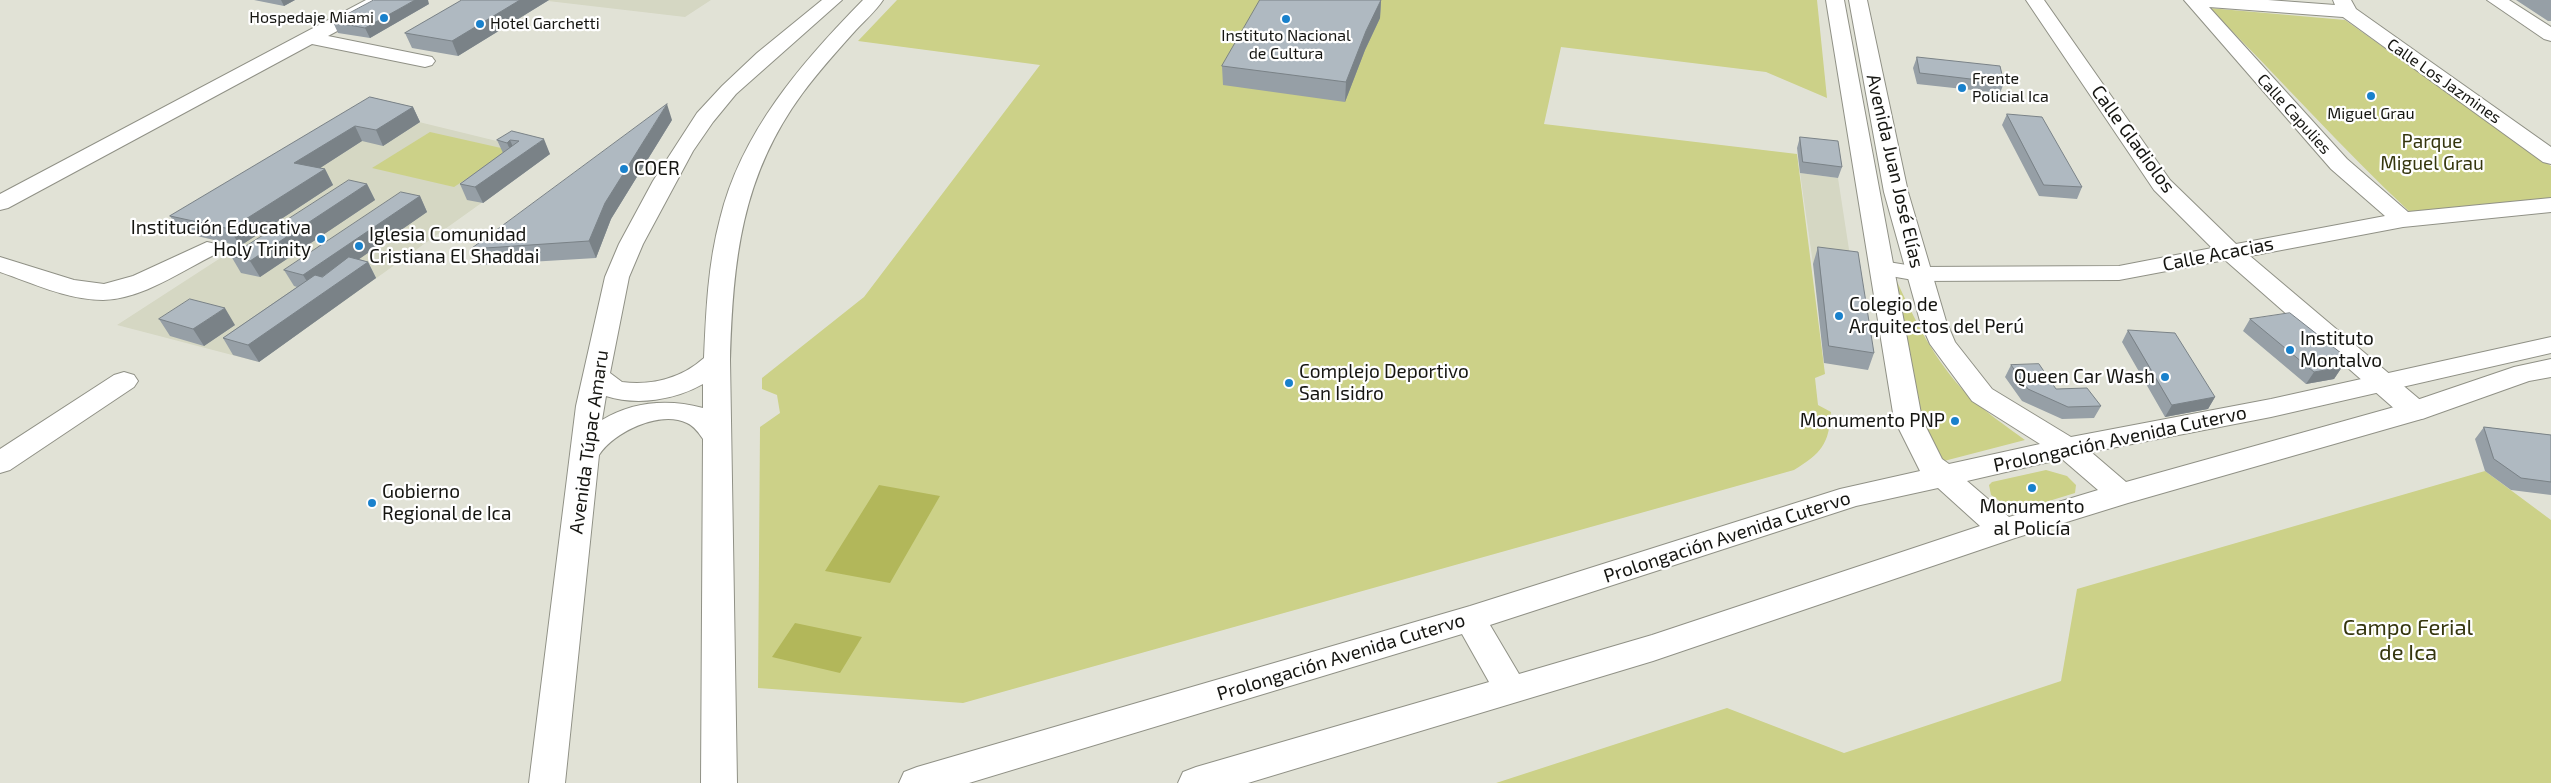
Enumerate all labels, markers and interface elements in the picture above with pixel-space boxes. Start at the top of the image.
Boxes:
place label: Hospedaje Miami [249,8,374,28]
marker: Hospedaje Miami [378,12,390,24]
marker: Instituto Nacional de Cultura [1280,13,1292,25]
place label: Hotel Garchetti [490,14,600,34]
marker: Hotel Garchetti [474,18,486,30]
place label: Instituto Nacional de Cultura [1221,26,1351,64]
street label: Calle Los Jazmines [2383,34,2505,128]
place label: Frente Policial Ica [1972,69,2049,107]
street label: Calle Capulies [2253,70,2335,158]
street label: Avenida Juan José Elías [1862,72,1928,270]
street label: Calle Gladiolos [2086,81,2180,197]
marker: Frente Policial Ica [1956,82,1968,94]
marker: Miguel Grau [2365,90,2377,102]
place label: Miguel Grau [2327,104,2415,124]
park label: Parque Miguel Grau [2380,131,2484,175]
place label: COER [634,158,680,180]
marker: COER [618,163,630,175]
place label: Institución Educativa Holy Trinity [131,217,311,261]
place label: Iglesia Comunidad Cristiana El Shaddai [369,224,539,268]
street label: Calle Acacias [2161,232,2275,276]
marker: Institución Educativa Holy Trinity [315,233,327,245]
marker: Iglesia Comunidad Cristiana El Shaddai [353,240,365,252]
place label: Colegio de Arquitectos del Perú [1849,294,2024,338]
marker: Colegio de Arquitectos del Perú [1833,310,1845,322]
place label: Instituto Montalvo [2300,328,2382,372]
marker: Instituto Montalvo [2284,344,2296,356]
street label: Avenida Túpac Amaru [565,349,613,535]
place label: Complejo Deportivo San Isidro [1299,361,1469,405]
place label: Queen Car Wash [2014,366,2155,388]
marker: Queen Car Wash [2159,371,2171,383]
marker: Complejo Deportivo San Isidro [1283,377,1295,389]
street label: Prolongación Avenida Cutervo [1991,401,2249,477]
place label: Monumento PNP [1800,410,1945,432]
marker: Monumento PNP [1949,415,1961,427]
place label: Gobierno Regional de Ica [382,481,511,525]
marker: Monumento al Policía [2026,482,2038,494]
street label: Prolongación Avenida Cutervo [1601,486,1853,588]
place label: Monumento al Policía [1979,496,2085,540]
marker: Gobierno Regional de Ica [366,497,378,509]
street label: Prolongación Avenida Cutervo [1214,608,1468,706]
park label: Campo Ferial de Ica [2343,615,2473,666]

